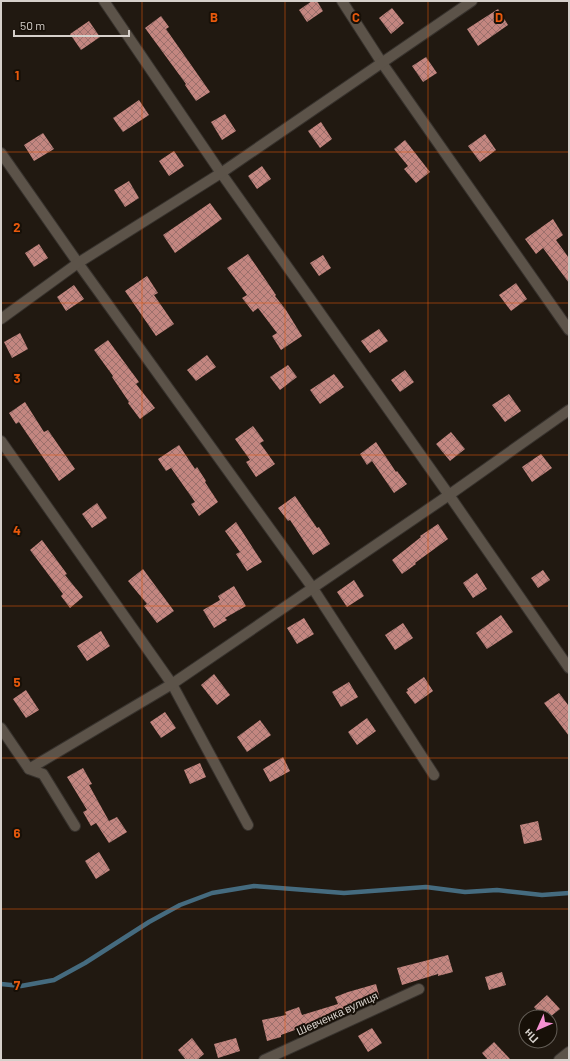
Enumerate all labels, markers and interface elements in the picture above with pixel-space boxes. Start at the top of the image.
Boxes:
text: B [210,9,218,25]
text: C [352,9,360,25]
text: D [495,9,503,25]
scale bar [14,12,129,38]
text: 50 m [20,18,45,32]
text: 1 [15,67,19,83]
text: 2 [13,219,21,235]
text: 3 [13,370,21,386]
text: 4 [13,522,21,538]
text: 5 [13,674,21,690]
text: 6 [14,825,21,841]
text: 7 [14,977,21,993]
street label: Шевченка вулиця [294,988,380,1038]
north arrow [518,1009,558,1049]
text: Пн [521,1027,540,1046]

